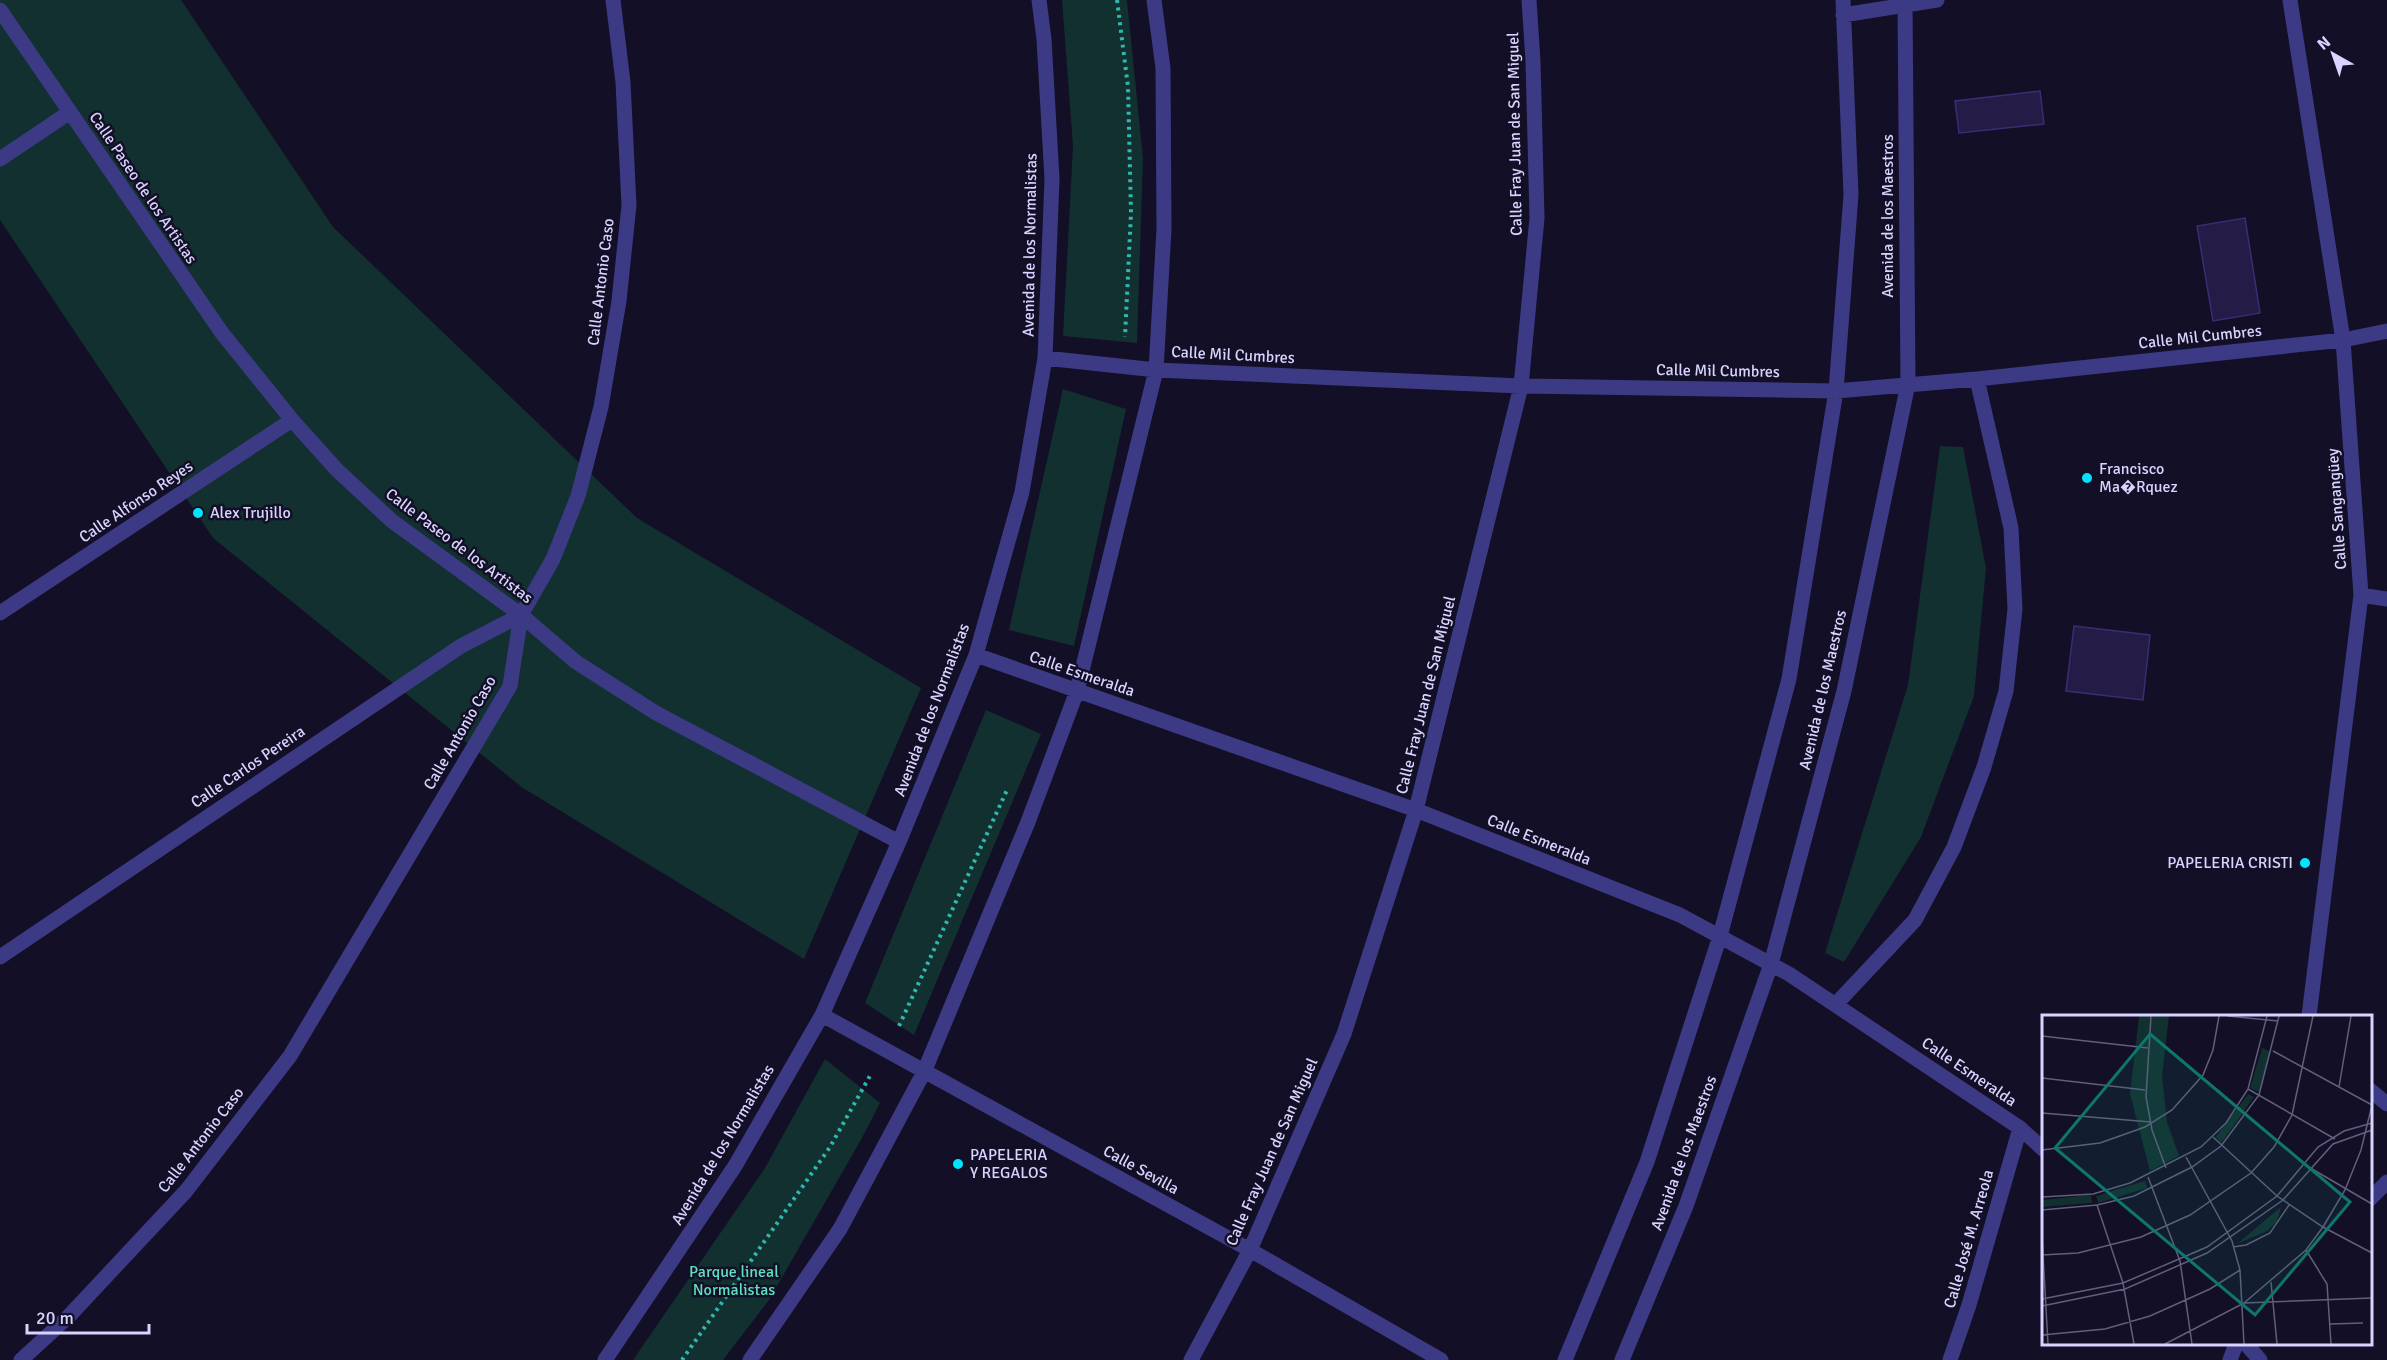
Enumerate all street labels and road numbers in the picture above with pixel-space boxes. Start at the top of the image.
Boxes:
street label: Calle Fray Juan de San Miguel [1503,32,1527,236]
street label: Calle Paseo de los Artistas [85,108,201,268]
street label: Avenida de los Maestros [1878,134,1898,298]
street label: Avenida de los Normalistas [1018,153,1042,337]
street label: Calle Antonio Caso [583,217,619,347]
street label: Calle Mil Cumbres [2137,321,2263,353]
street label: Calle Mil Cumbres [1171,342,1295,368]
street label: Calle Mil Cumbres [1656,360,1780,382]
street label: Calle Sangangüey [2323,447,2351,570]
street label: Calle Alfonso Reyes [75,457,197,547]
street label: Calle Paseo de los Artistas [381,484,537,608]
street label: Calle Fray Juan de San Miguel [1392,594,1460,796]
street label: Avenida de los Maestros [1795,608,1851,772]
street label: Avenida de los Normalistas [890,621,974,799]
street label: Calle Esmeralda [1027,647,1137,701]
street label: Calle Antonio Caso [419,672,501,794]
street label: Calle Carlos Pereira [187,721,309,813]
street label: Calle Esmeralda [1484,810,1594,870]
street label: Calle Esmeralda [1918,1033,2020,1111]
street label: Calle Fray Juan de San Miguel [1221,1055,1323,1249]
street label: Avenida de los Normalistas [667,1061,779,1229]
street label: Avenida de los Maestros [1647,1073,1721,1233]
street label: Calle Antonio Caso [154,1083,248,1197]
street label: Calle Sevilla [1100,1141,1182,1199]
street label: Calle José M. Arreola [1940,1167,1998,1311]

